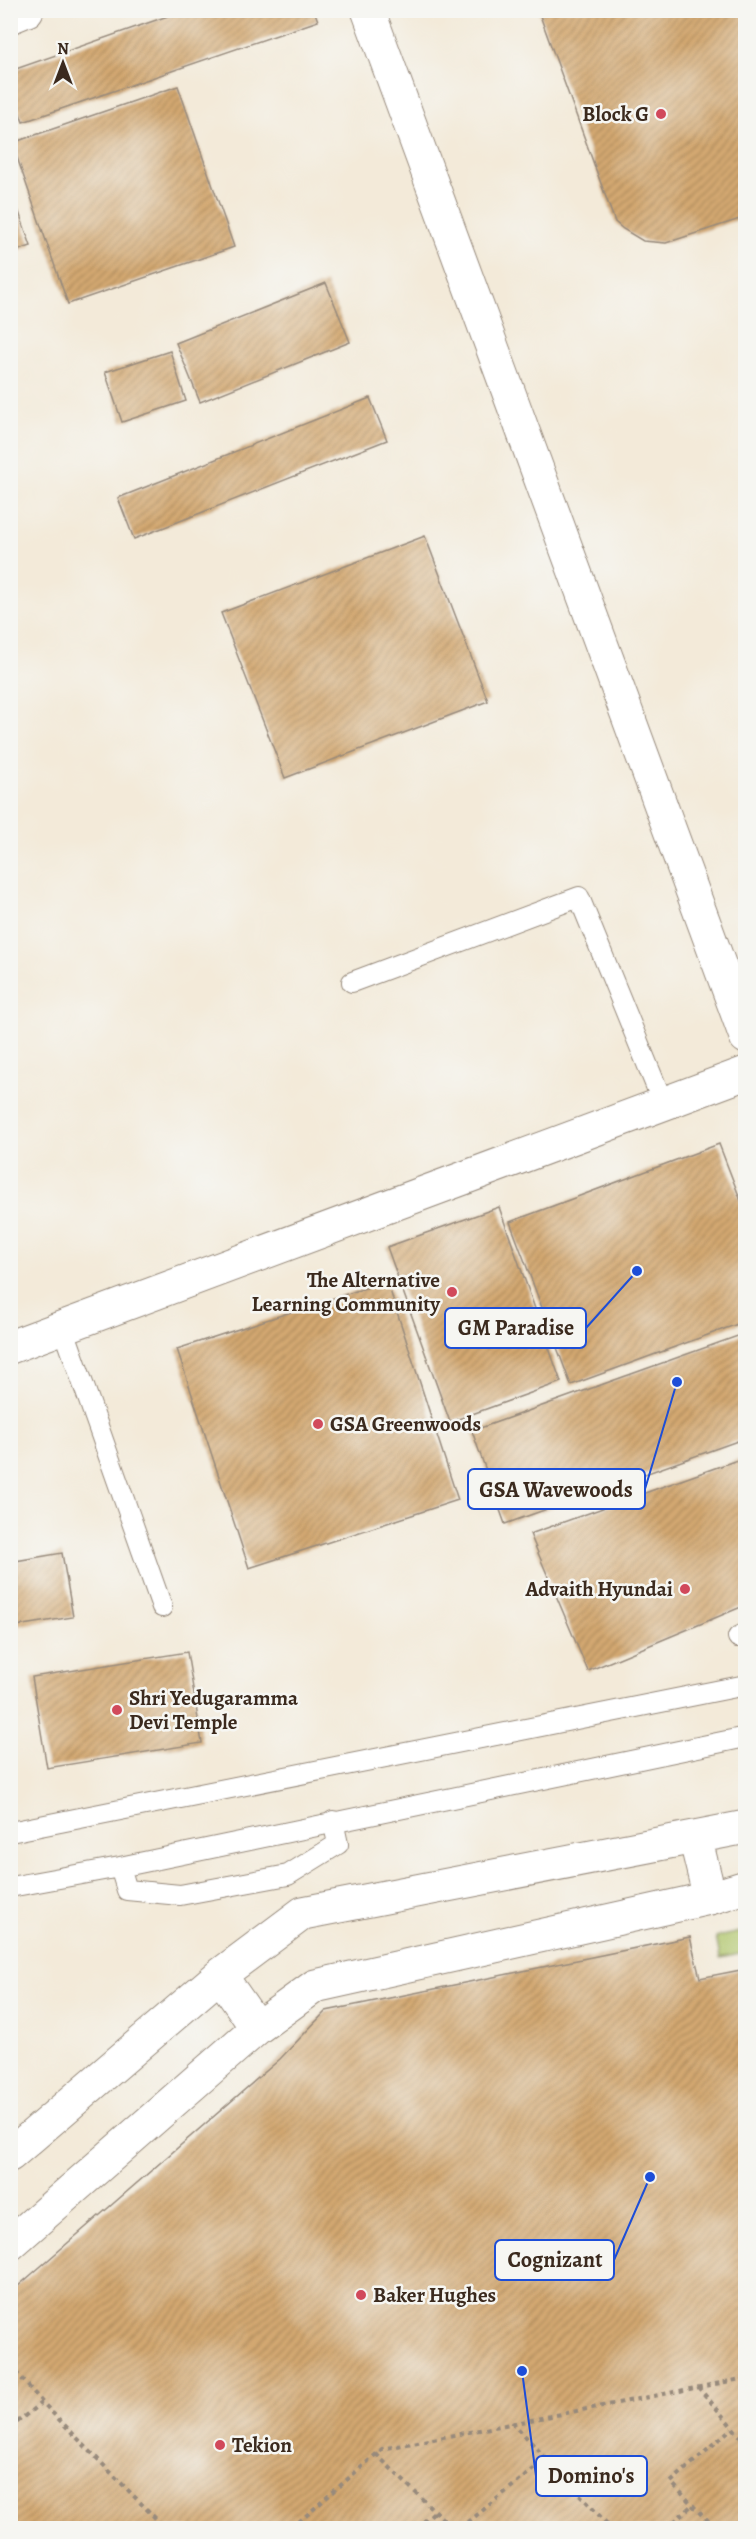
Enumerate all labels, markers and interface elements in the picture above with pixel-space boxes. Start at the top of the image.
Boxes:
north arrow [33,33,93,93]
text: N [57,38,69,60]
place label: Block G [582,100,649,128]
marker: Block G [654,107,668,121]
place label: The Alternative Learning Community [252,1266,441,1318]
marker: The Alternative Learning Community [445,1285,459,1299]
callout: GM Paradise [445,1308,586,1348]
text: GM Paradise [458,1313,574,1343]
place label: GSA Greenwoods [330,1410,481,1438]
marker: GSA Greenwoods [311,1417,325,1431]
callout: GSA Wavewoods [468,1469,645,1509]
text: GSA Wavewoods [479,1475,633,1505]
place label: Advaith Hyundai [524,1575,673,1603]
marker: Advaith Hyundai [678,1582,692,1596]
place label: Shri Yedugaramma Devi Temple [129,1684,299,1736]
marker: Shri Yedugaramma Devi Temple [110,1703,124,1717]
callout: Cognizant [495,2240,614,2280]
text: Cognizant [508,2245,603,2275]
place label: Baker Hughes [373,2281,496,2309]
marker: Baker Hughes [354,2288,368,2302]
place label: Tekion [232,2431,292,2459]
marker: Tekion [213,2438,227,2452]
callout: Domino's [536,2456,647,2496]
text: Domino's [547,2461,635,2491]

